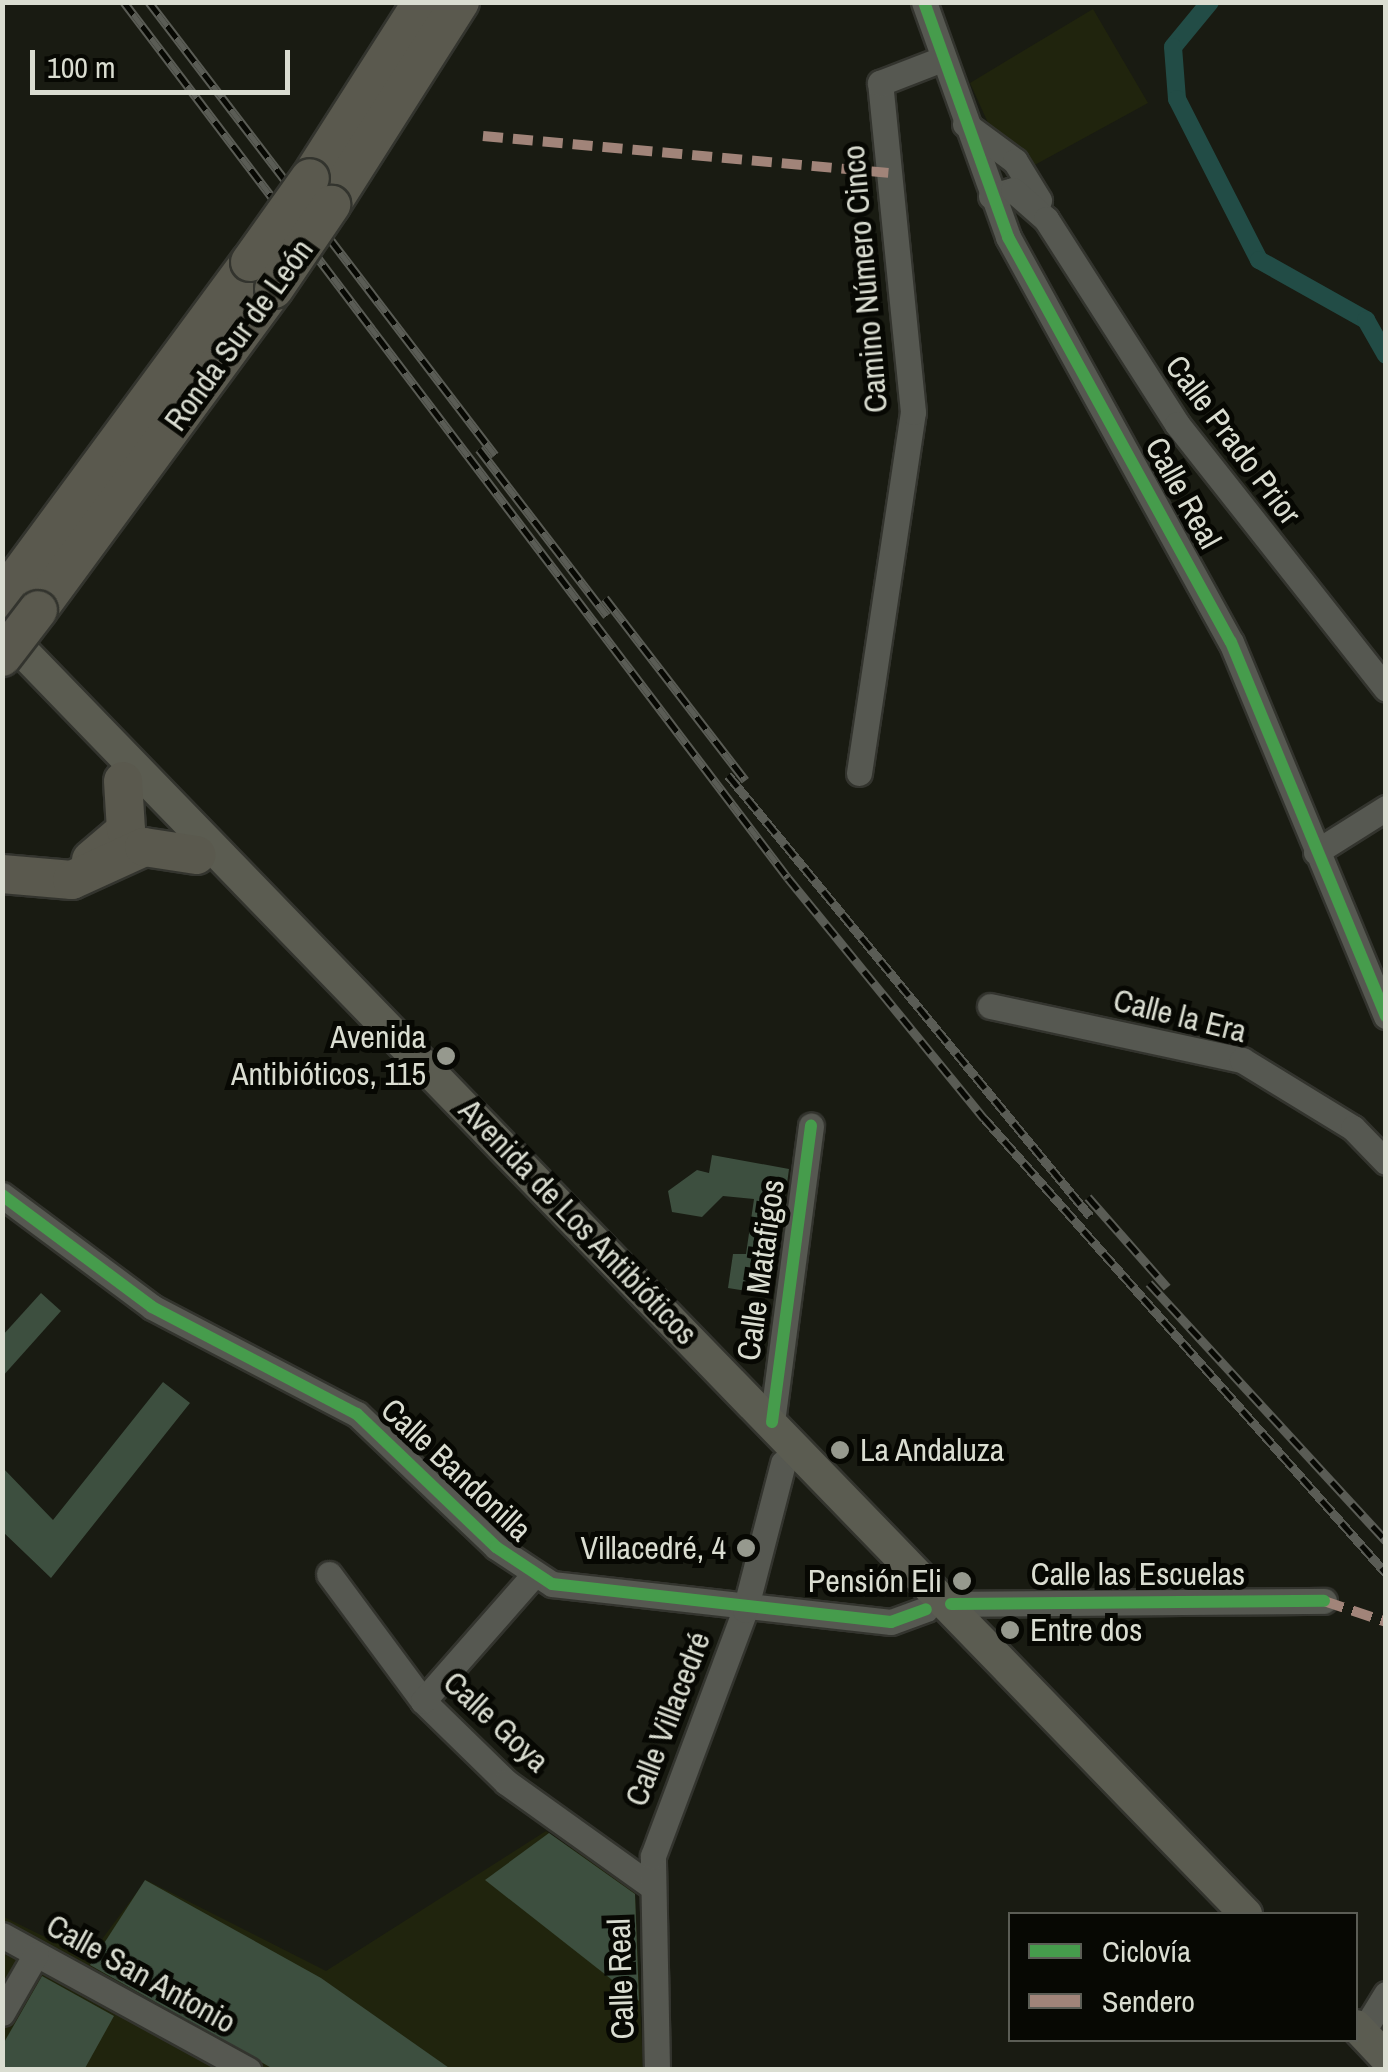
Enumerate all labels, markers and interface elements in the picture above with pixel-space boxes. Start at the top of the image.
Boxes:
scale bar [35,30,295,92]
text: 100 m [47,47,115,87]
street label: Camino Número Cinco [834,144,896,414]
street label: Ronda Sur de León [157,232,321,438]
street label: Calle Prado Prior [1157,348,1309,532]
street label: Calle Real [1137,431,1229,555]
street label: Calle la Era [1110,981,1250,1051]
place label: Avenida Antibióticos, 115 [231,1019,426,1094]
marker: Avenida Antibióticos, 115 [435,1045,457,1067]
street label: Avenida de Los Antibióticos [450,1091,706,1353]
street label: Calle Matafigos [729,1177,793,1363]
street label: Calle Bandonilla [373,1391,539,1549]
place label: La Andaluza [860,1431,1006,1469]
marker: La Andaluza [829,1439,851,1461]
place label: Villacedré, 4 [581,1529,726,1567]
marker: Villacedré, 4 [735,1537,757,1559]
street label: Calle las Escuelas [1031,1555,1245,1593]
place label: Pensión Eli [808,1562,942,1600]
marker: Pensión Eli [951,1570,973,1592]
place label: Entre dos [1030,1611,1142,1649]
marker: Entre dos [999,1619,1021,1641]
street label: Calle Villacedré [617,1627,719,1811]
street label: Calle Goya [435,1664,557,1780]
street label: Calle San Antonio [39,1906,243,2042]
legend [1008,1912,1358,2042]
street label: Calle Real [600,1918,642,2040]
text: Ciclovía [1102,1931,1191,1971]
text: Sendero [1102,1981,1195,2021]

